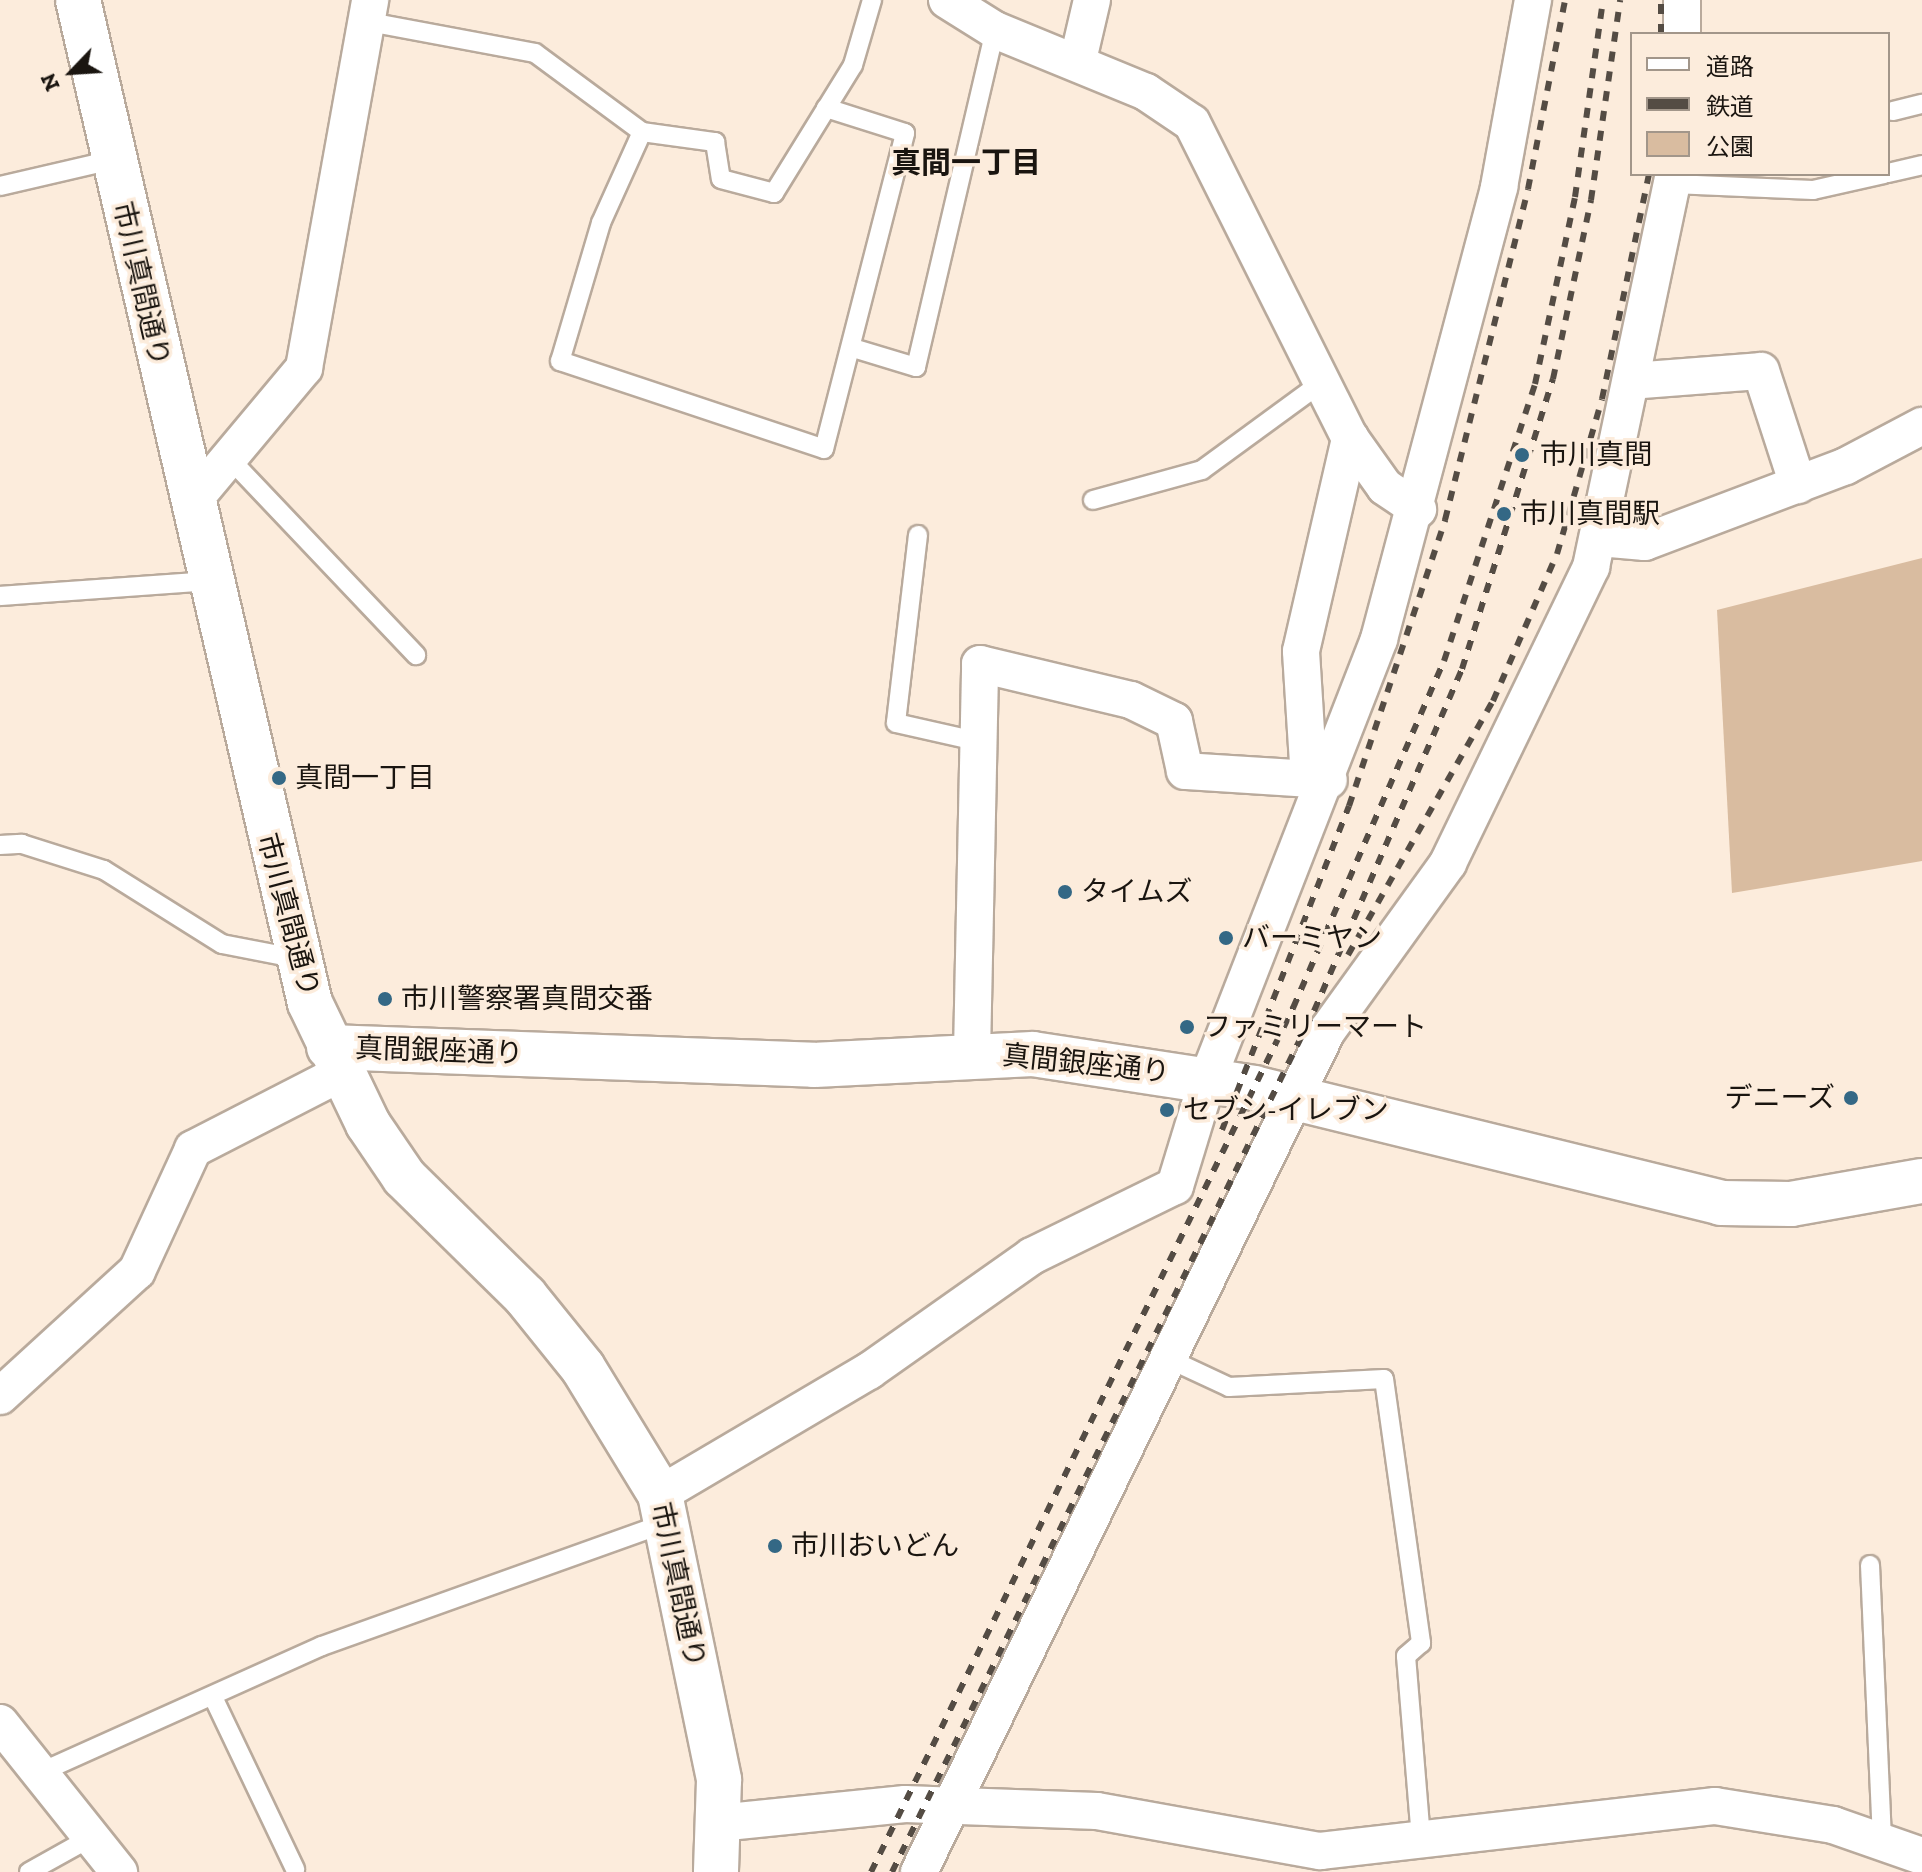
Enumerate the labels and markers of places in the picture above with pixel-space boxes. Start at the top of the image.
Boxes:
place label: 市川真間 [1540,438,1652,472]
marker: 市川真間 [1511,444,1533,466]
place label: 市川真間駅 [1520,497,1660,531]
marker: 市川真間駅 [1495,505,1513,523]
place label: 真間一丁目 [295,761,435,795]
marker: 真間一丁目 [270,769,288,787]
place label: タイムズ [1081,875,1193,909]
marker: タイムズ [1056,883,1074,901]
place label: バーミヤン [1242,921,1382,955]
marker: バーミヤン [1217,929,1235,947]
place label: 市川警察署真間交番 [401,982,653,1016]
marker: 市川警察署真間交番 [376,990,394,1008]
place label: ファミリーマート [1203,1010,1427,1044]
marker: ファミリーマート [1178,1018,1196,1036]
place label: デニーズ [1723,1081,1835,1115]
marker: デニーズ [1842,1089,1860,1107]
place label: セブン-イレブン [1183,1093,1389,1127]
marker: セブン-イレブン [1158,1101,1176,1119]
place label: 市川おいどん [791,1529,959,1563]
marker: 市川おいどん [766,1537,784,1555]

